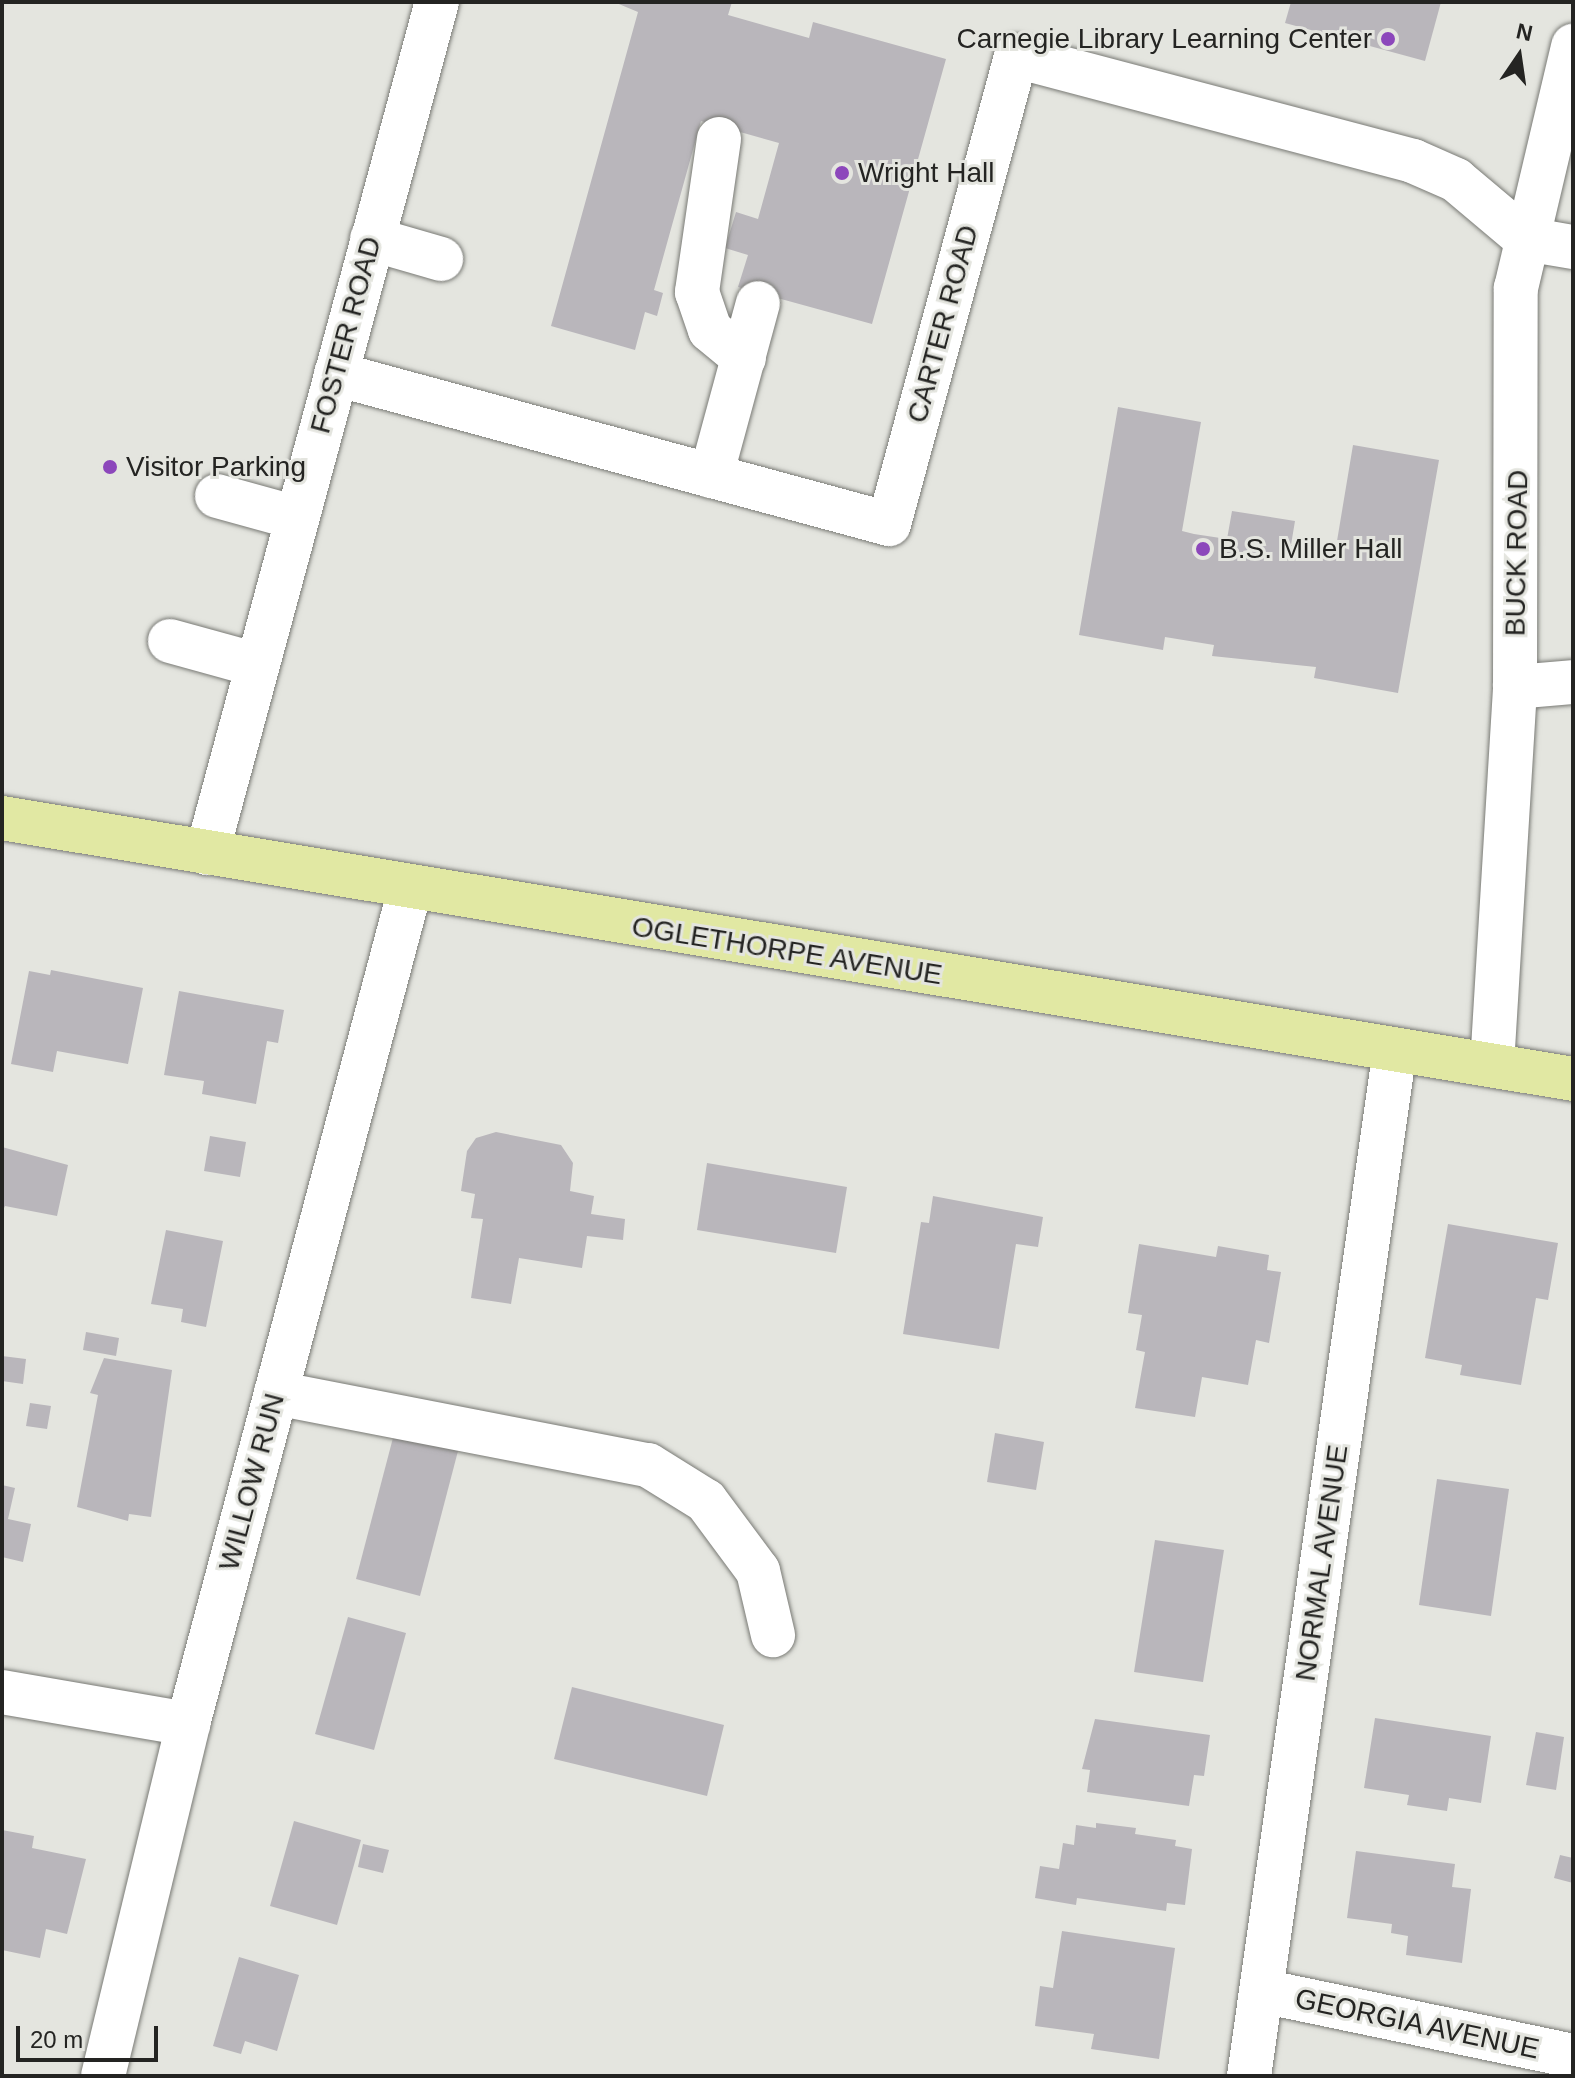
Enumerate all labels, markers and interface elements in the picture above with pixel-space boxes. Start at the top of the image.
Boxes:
north arrow [1479,16,1559,96]
text: N [1514,18,1535,46]
place label: Carnegie Library Learning Center [956,22,1372,56]
marker: Carnegie Library Learning Center [1379,30,1397,48]
place label: Wright Hall [858,156,994,190]
marker: Wright Hall [833,164,851,182]
street label: CARTER ROAD [900,221,986,427]
street label: FOSTER ROAD [304,233,388,437]
place label: Visitor Parking [126,450,306,484]
marker: Visitor Parking [101,458,119,476]
street label: BUCK ROAD [1499,469,1535,637]
place label: B.S. Miller Hall [1219,532,1403,566]
marker: B.S. Miller Hall [1194,540,1212,558]
street label: OGLETHORPE AVENUE [629,910,945,992]
street label: WILLOW RUN [212,1390,292,1574]
street label: NORMAL AVENUE [1289,1442,1355,1684]
street label: GEORGIA AVENUE [1290,1981,1544,2067]
scale bar [20,2010,162,2060]
text: 20 m [30,2026,83,2053]

